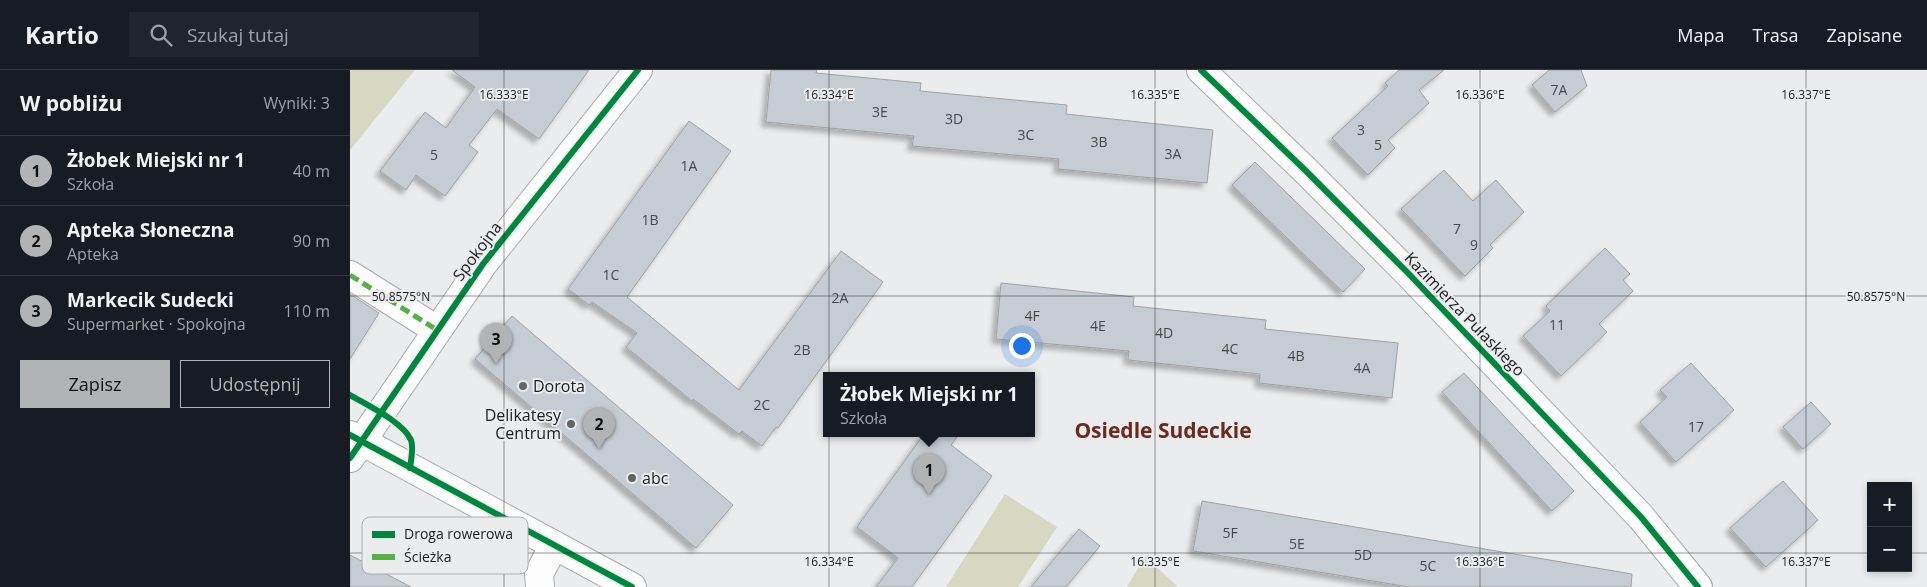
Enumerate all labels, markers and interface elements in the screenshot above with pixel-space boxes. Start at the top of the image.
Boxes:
search box [129,12,479,57]
text: Kartio [25,18,99,51]
icon: search [147,21,175,49]
text: Szukaj tutaj [187,22,289,48]
text: Mapa [1677,23,1725,47]
text: Trasa [1753,23,1798,47]
text: Zapisane [1826,23,1902,47]
house number: 7A [1551,80,1568,99]
text: 16.333°E [479,86,529,103]
text: 16.334°E [804,86,854,103]
text: 16.335°E [1130,86,1180,103]
text: 16.336°E [1455,86,1505,103]
text: 16.337°E [1781,86,1831,103]
text: W pobliżu [20,89,122,117]
text: Wyniki: 3 [263,92,330,114]
house number: 3E [872,102,888,121]
house number: 3D [945,109,963,128]
house number: 3 [1357,120,1365,139]
house number: 3C [1018,125,1035,144]
house number: 3B [1090,132,1108,151]
house number: 5 [1374,135,1382,154]
house number: 3A [1165,144,1182,163]
house number: 5 [430,145,438,164]
text: Żłobek Miejski nr 1 [67,147,245,173]
house number: 1A [681,156,698,175]
text: 1 [31,160,41,182]
text: 40 m [293,160,330,182]
text: Szkoła [67,173,114,195]
house number: 1B [641,210,659,229]
text: Apteka Słoneczna [67,217,235,243]
street label: Spokojna [447,217,507,285]
house number: 7 [1453,219,1461,238]
text: 2 [31,230,41,252]
text: 90 m [293,230,330,252]
house number: 9 [1470,235,1478,254]
text: Apteka [67,243,119,265]
street label: Kazimierza Pułaskiego [1400,247,1530,381]
house number: 1C [603,265,620,284]
text: Markecik Sudecki [67,287,234,313]
text: 50.8575°N [372,288,430,305]
house number: 2A [832,288,849,307]
text: 50.8575°N [1847,288,1905,305]
text: 3 [31,300,41,322]
text: 110 m [284,300,330,322]
house number: 4F [1024,306,1040,325]
text: Supermarket · Spokojna [67,313,246,335]
house number: 11 [1549,315,1565,334]
house number: 4E [1090,316,1106,335]
pin: 3 [480,323,512,364]
house number: 4D [1155,323,1173,342]
your location [1009,333,1035,359]
house number: 4C [1222,339,1239,358]
house number: 2B [793,340,811,359]
house number: 4B [1287,346,1305,365]
house number: 4A [1354,358,1371,377]
button: Zapisz [20,360,170,408]
button: Udostępnij [180,360,330,408]
popup [823,372,1035,437]
place label: Dorota [533,375,585,397]
marker: Dorota [517,380,529,392]
text: Żłobek Miejski nr 1 [840,381,1018,407]
house number: 2C [754,395,771,414]
place label: Delikatesy Centrum [485,404,562,444]
text: Szkoła [840,407,887,429]
pin: 2 [583,408,615,449]
district label: Osiedle Sudeckie [1074,416,1252,444]
house number: 17 [1688,417,1704,436]
marker: Delikatesy Centrum [565,418,577,430]
pin: 1 [913,454,945,495]
place label: abc [642,467,669,489]
marker: abc [626,472,638,484]
map controls [1867,482,1912,572]
button: + [1867,482,1912,527]
legend [362,517,528,574]
house number: 5F [1222,523,1238,542]
text: Droga rowerowa [404,524,513,543]
button: − [1867,527,1912,572]
house number: 5E [1289,534,1305,553]
house number: 5D [1354,545,1372,564]
text: Ścieżka [404,547,451,566]
text: 16.334°E [804,553,854,570]
text: 16.335°E [1130,553,1180,570]
text: 16.336°E [1455,553,1505,570]
text: 16.337°E [1781,553,1831,570]
house number: 5C [1420,556,1437,575]

